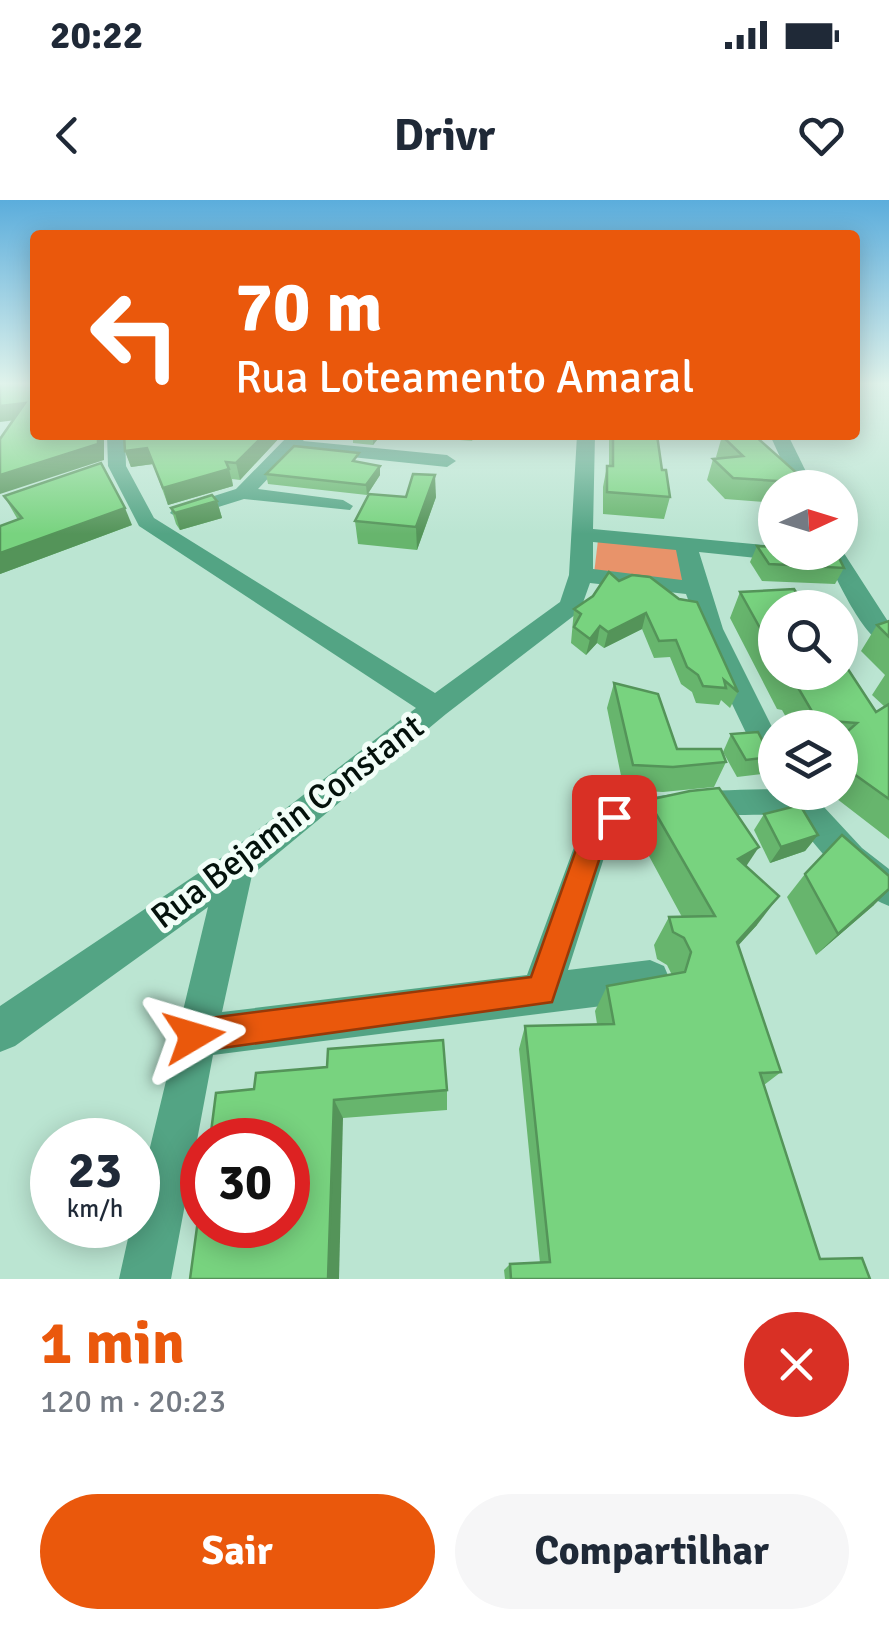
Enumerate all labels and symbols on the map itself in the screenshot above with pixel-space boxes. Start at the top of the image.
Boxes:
north arrow [758,470,858,570]
street label: Rua Bejamin Constant [143,705,432,938]
pin [572,775,657,860]
position arrow [142,984,246,1088]
speed limit sign: 30 [180,1118,310,1248]

